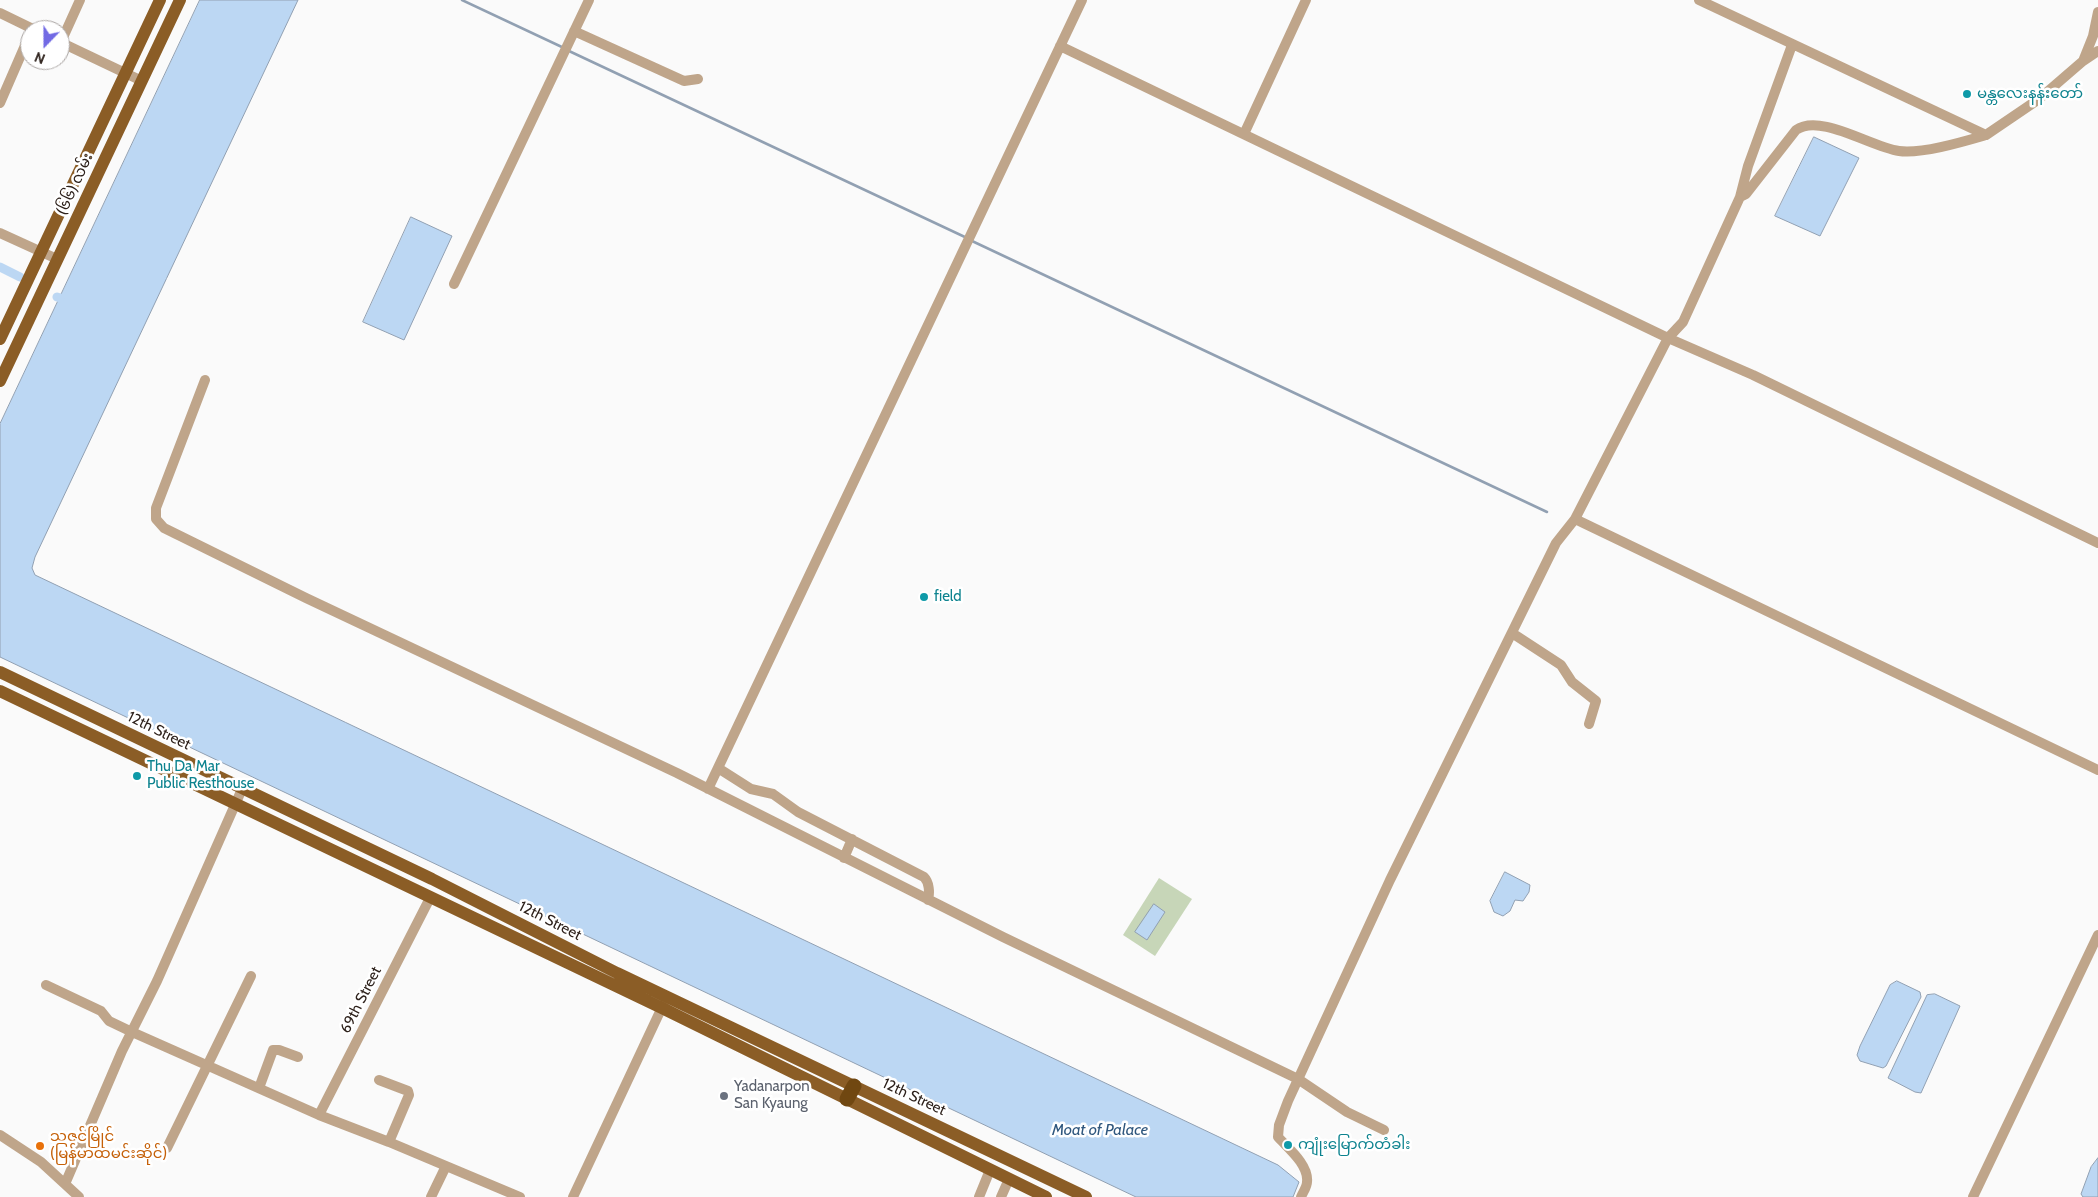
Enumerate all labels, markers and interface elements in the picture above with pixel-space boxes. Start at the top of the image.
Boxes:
north arrow [20,20,70,70]
text: N [32,48,48,68]
place label: မန္တလေးနန်းတော် [1977,85,2083,103]
marker: မန္တလေးနန်းတော် [1961,88,1973,100]
street label: (၆၆) လမ်း [53,150,97,218]
place label: field [934,588,962,606]
marker: field [918,591,930,603]
street label: 12th Street [125,708,193,754]
place label: Thu Da Mar Public Resthouse [147,758,254,793]
marker: Thu Da Mar Public Resthouse [131,770,143,782]
street label: 12th Street [516,898,584,944]
street label: 69th Street [337,964,385,1036]
street label: 12th Street [879,1075,949,1119]
place label: Yadanarpon San Kyaung [734,1078,810,1113]
marker: Yadanarpon San Kyaung [718,1090,730,1102]
water label: Moat of Palace [1052,1120,1148,1140]
place label: သဇင်မြိုင် (မြန်မာထမင်းဆိုင်) [50,1128,167,1163]
place label: ကျုံးမြောက်တံခါး [1298,1136,1411,1154]
marker: ကျုံးမြောက်တံခါး [1282,1139,1294,1151]
marker: သဇင်မြိုင် (မြန်မာထမင်းဆိုင်) [34,1140,46,1152]

